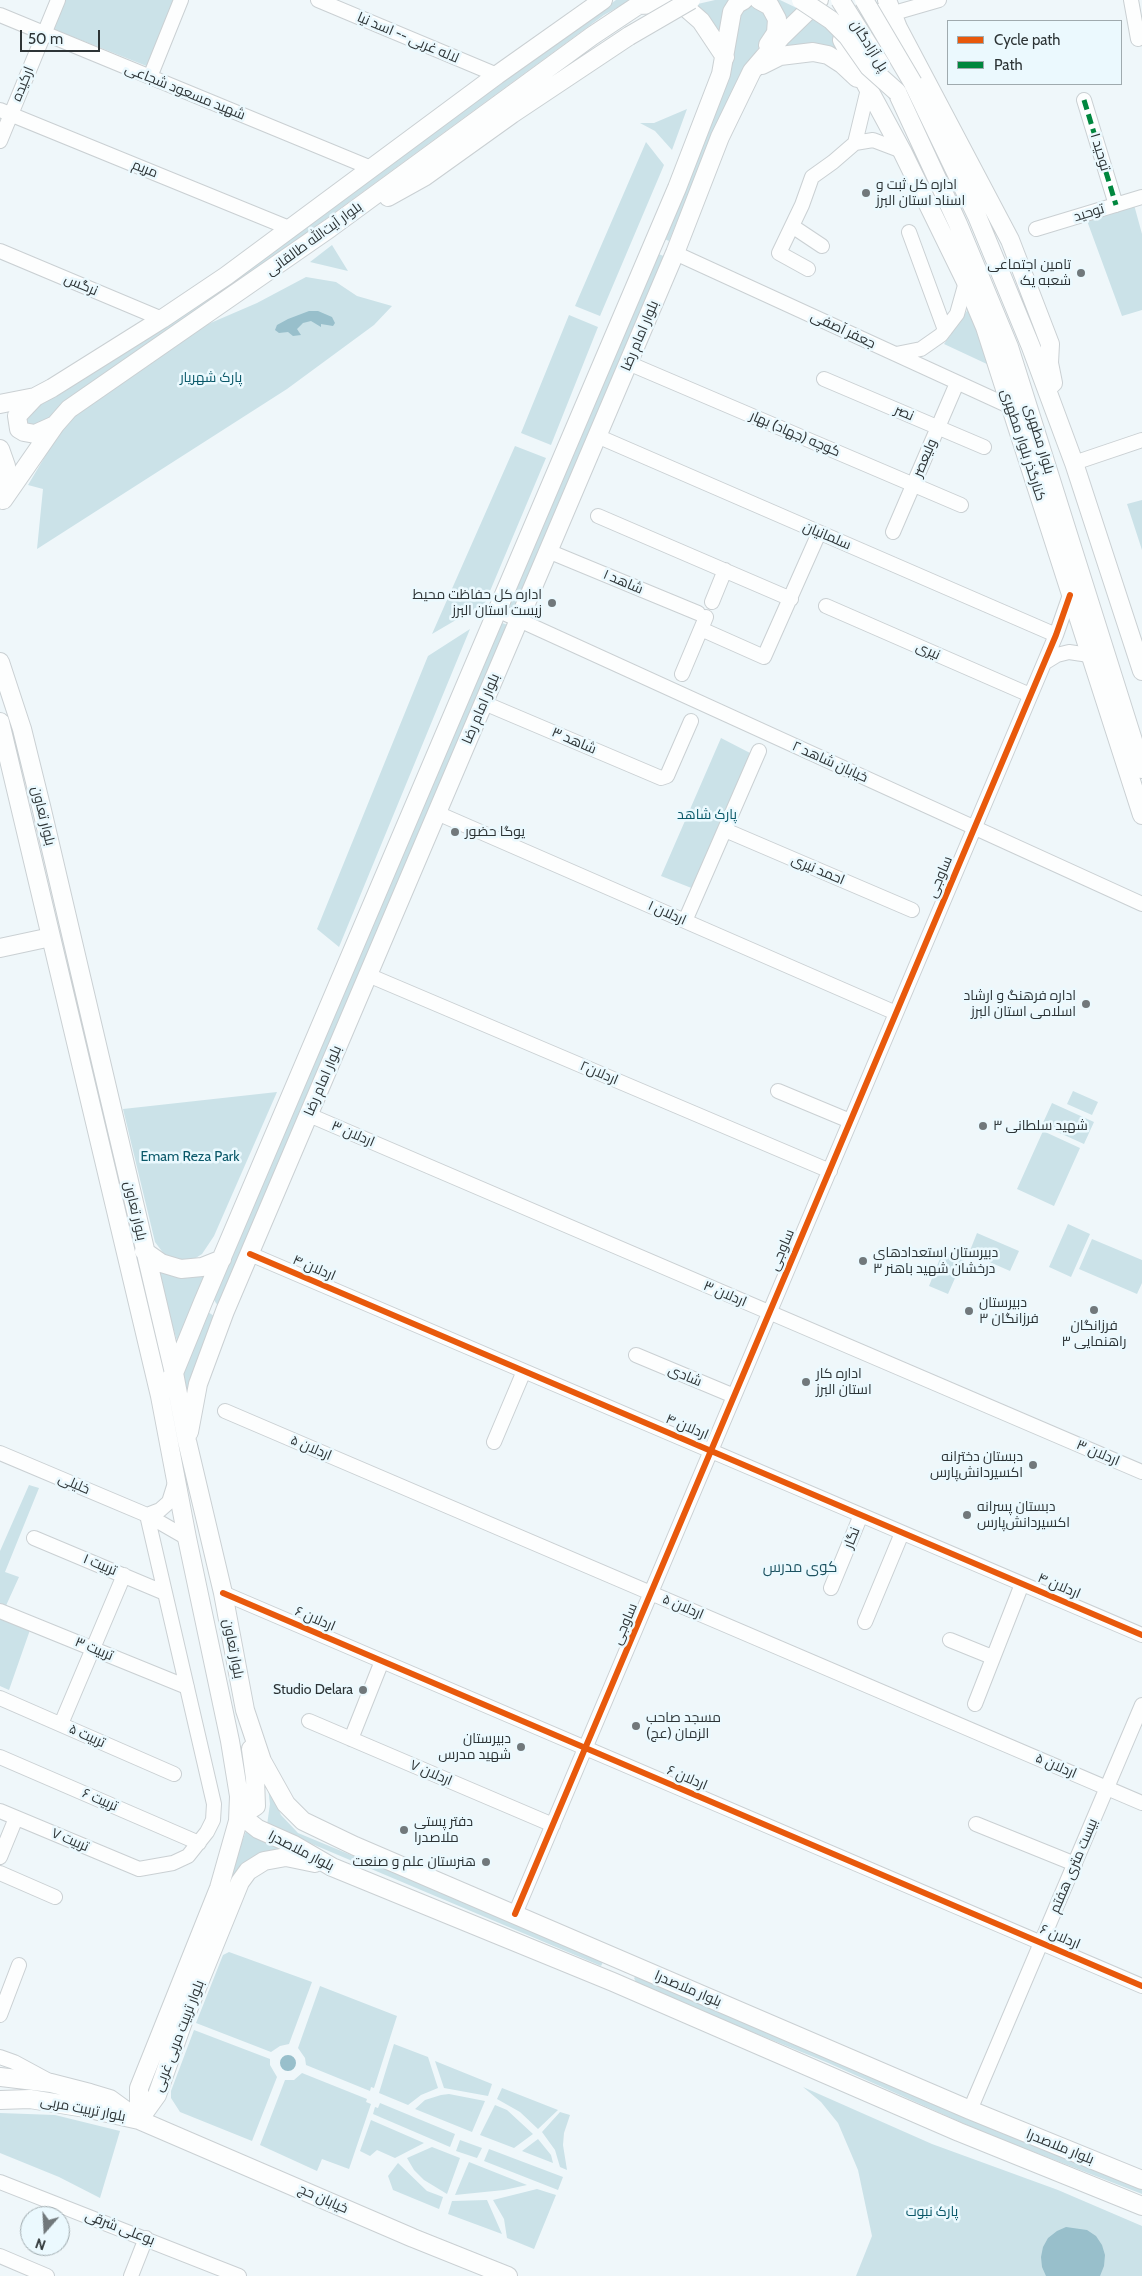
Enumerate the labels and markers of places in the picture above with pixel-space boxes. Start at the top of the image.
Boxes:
place label: اداره کل ثبت و اسناد استان البرز [876,177,965,210]
marker: اداره کل ثبت و اسناد استان البرز [860,187,872,199]
place label: تامین اجتماعی شعبه یک [987,257,1071,290]
marker: تامین اجتماعی شعبه یک [1075,267,1087,279]
place label: اداره کل حفاظت محیط زیست استان البرز [412,587,542,620]
marker: اداره کل حفاظت محیط زیست استان البرز [546,597,558,609]
place label: یوگا حضور [465,824,525,840]
marker: یوگا حضور [449,826,461,838]
place label: اداره فرهنگ و ارشاد اسلامی استان البرز [963,988,1076,1020]
marker: اداره فرهنگ و ارشاد اسلامی استان البرز [1080,998,1092,1010]
place label: شهید سلطانی ۳ [993,1118,1088,1134]
marker: شهید سلطانی ۳ [977,1120,989,1132]
place label: دبیرستان استعدادهای درخشان شهید باهنر ۳ [873,1245,998,1278]
marker: دبیرستان استعدادهای درخشان شهید باهنر ۳ [857,1255,869,1267]
place label: دبیرستان فرزانگان ۳ [979,1295,1039,1328]
marker: فرزانگان ۳ راهنمایی [1088,1304,1100,1316]
marker: دبیرستان فرزانگان ۳ [963,1305,975,1317]
place label: فرزانگان ۳ راهنمایی [1061,1318,1127,1350]
place label: اداره کار استان البرز [816,1366,872,1398]
marker: اداره کار استان البرز [800,1376,812,1388]
place label: دبستان دخترانه اکسیردانش‌پارس [930,1449,1023,1481]
marker: دبستان دخترانه اکسیردانش‌پارس [1027,1459,1039,1471]
place label: دبستان پسرانه اکسیر‌دانش‌پارس [977,1499,1070,1531]
marker: دبستان پسرانه اکسیر‌دانش‌پارس [961,1509,973,1521]
place label: Studio Delara [273,1682,353,1698]
marker: Studio Delara [357,1684,369,1696]
place label: مسجد صاحب الزمان (عج) [646,1710,721,1742]
marker: مسجد صاحب الزمان (عج) [630,1720,642,1732]
place label: دبیرستان شهید مدرس [438,1731,511,1764]
marker: دبیرستان شهید مدرس [515,1741,527,1753]
place label: دفتر پستی ملاصدرا [414,1814,473,1846]
marker: دفتر پستی ملاصدرا [398,1824,410,1836]
place label: هنرستان علم و صنعت [353,1854,476,1870]
marker: هنرستان علم و صنعت [480,1856,492,1868]

